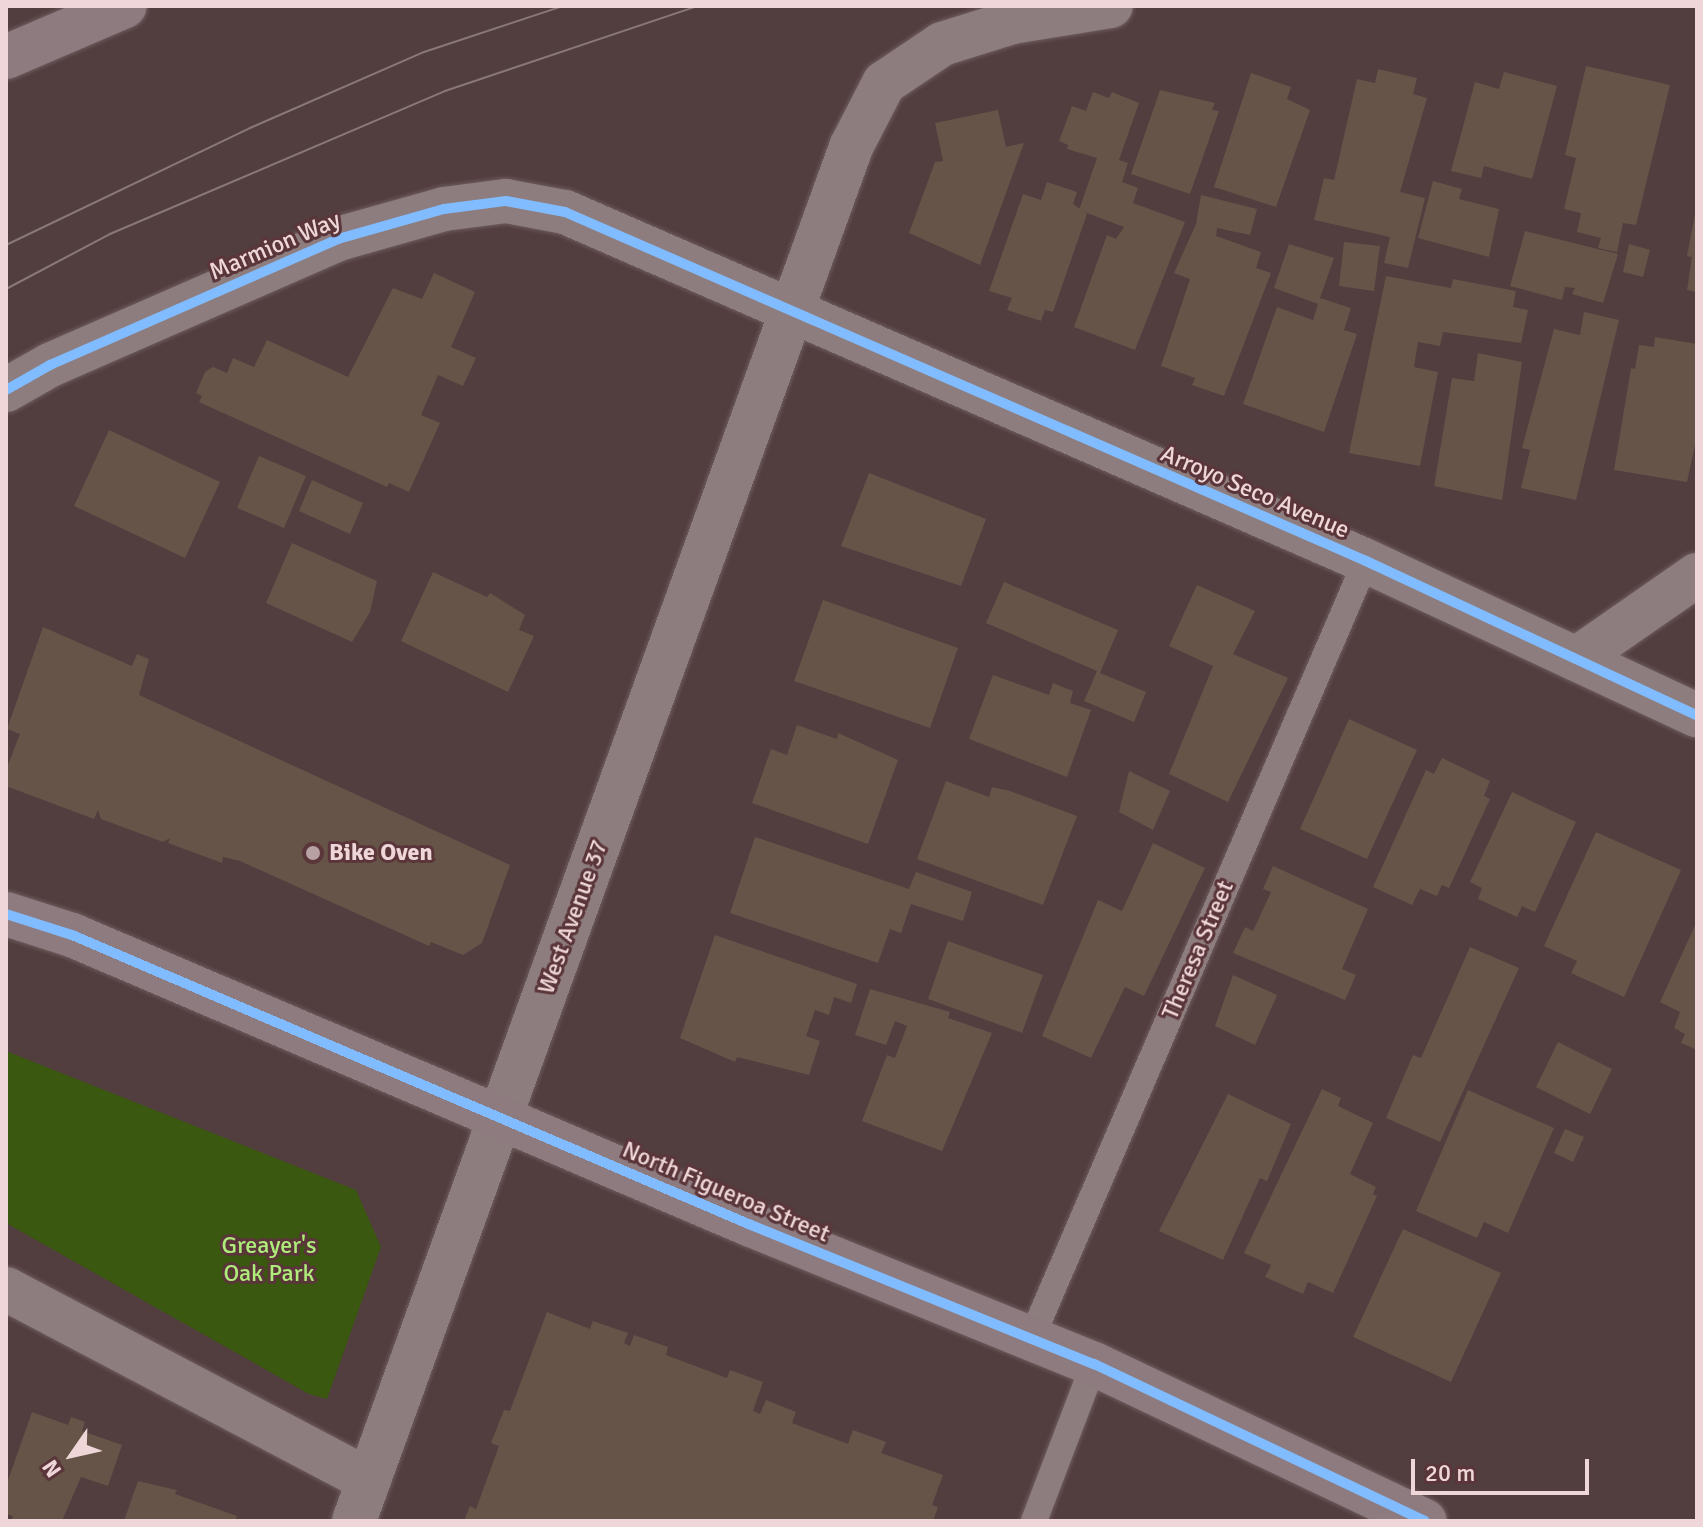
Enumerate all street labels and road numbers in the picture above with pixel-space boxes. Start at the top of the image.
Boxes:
street label: Marmion Way [205,205,345,287]
street label: Arroyo Seco Avenue [1156,439,1354,545]
street label: West Avenue 37 [532,836,614,998]
street label: Theresa Street [1156,876,1240,1024]
street label: North Figueroa Street [618,1135,834,1249]

